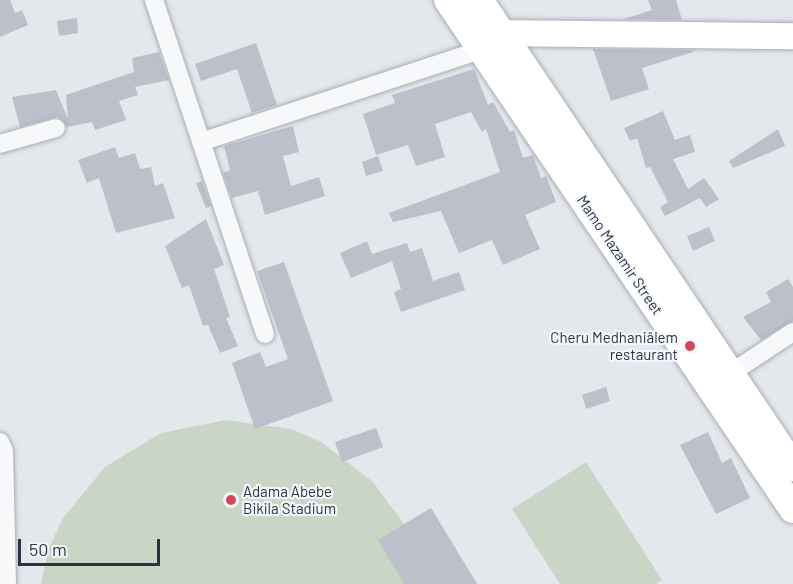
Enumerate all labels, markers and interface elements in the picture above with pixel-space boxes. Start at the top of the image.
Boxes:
street label: Mamo Mazamir Street [573,192,667,318]
place label: Cheru Medhaniâlem restaurant [550,328,678,363]
marker: Cheru Medhaniâlem restaurant [683,339,697,353]
place label: Adama Abebe Bikila Stadium [243,482,336,517]
marker: Adama Abebe Bikila Stadium [224,493,238,507]
scale bar [21,527,164,565]
text: 50 m [29,538,67,560]

